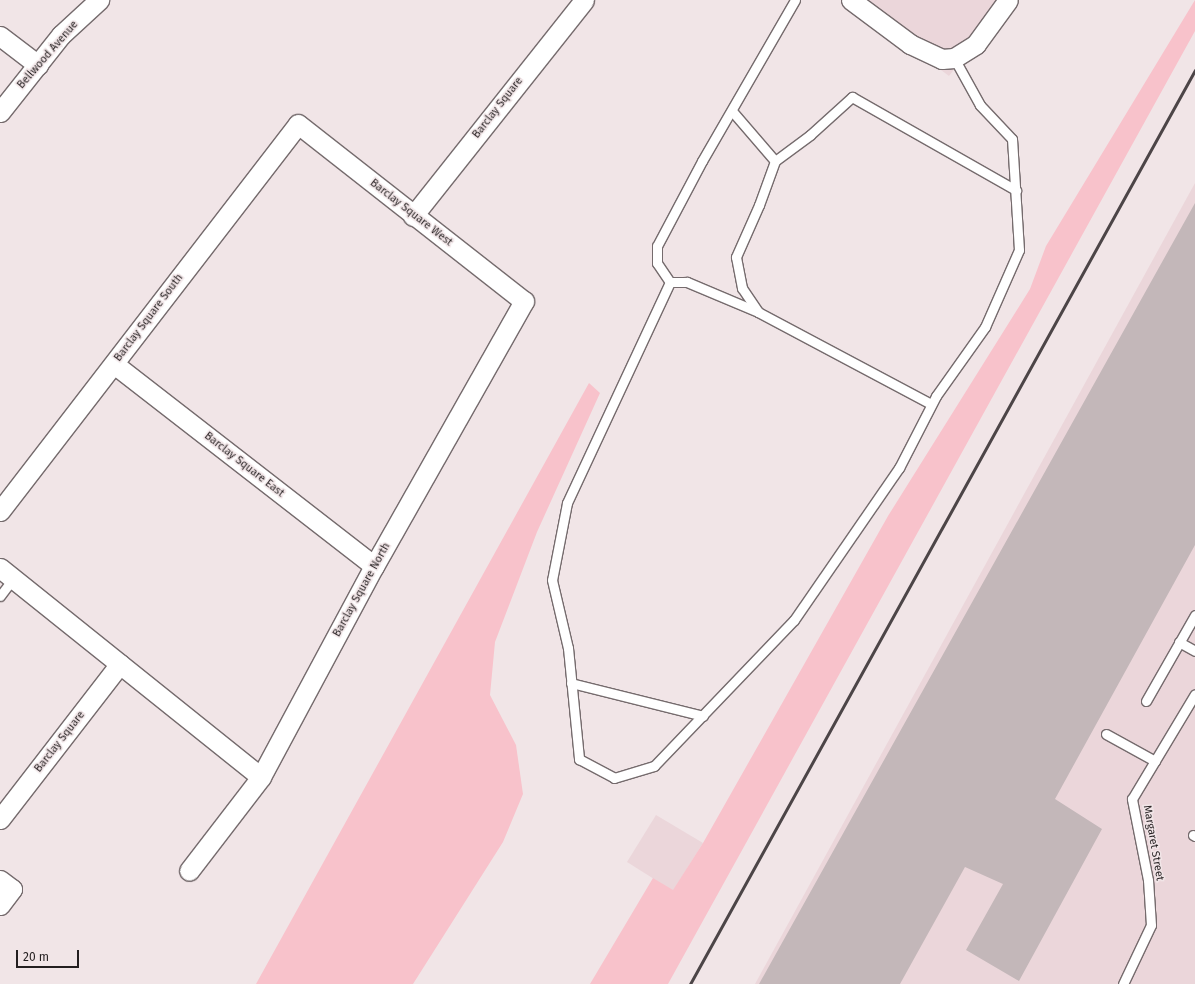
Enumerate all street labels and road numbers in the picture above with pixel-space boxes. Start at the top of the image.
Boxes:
street label: Bellwood Avenue [15,18,81,92]
street label: Barclay Square [470,75,526,141]
street label: Barclay Square West [367,177,455,249]
street label: Barclay Square South [112,272,186,364]
street label: Barclay Square East [201,430,287,500]
street label: Barclay Square North [331,541,393,639]
street label: Barclay Square [32,709,88,775]
street label: Margaret Street [1140,804,1166,882]

